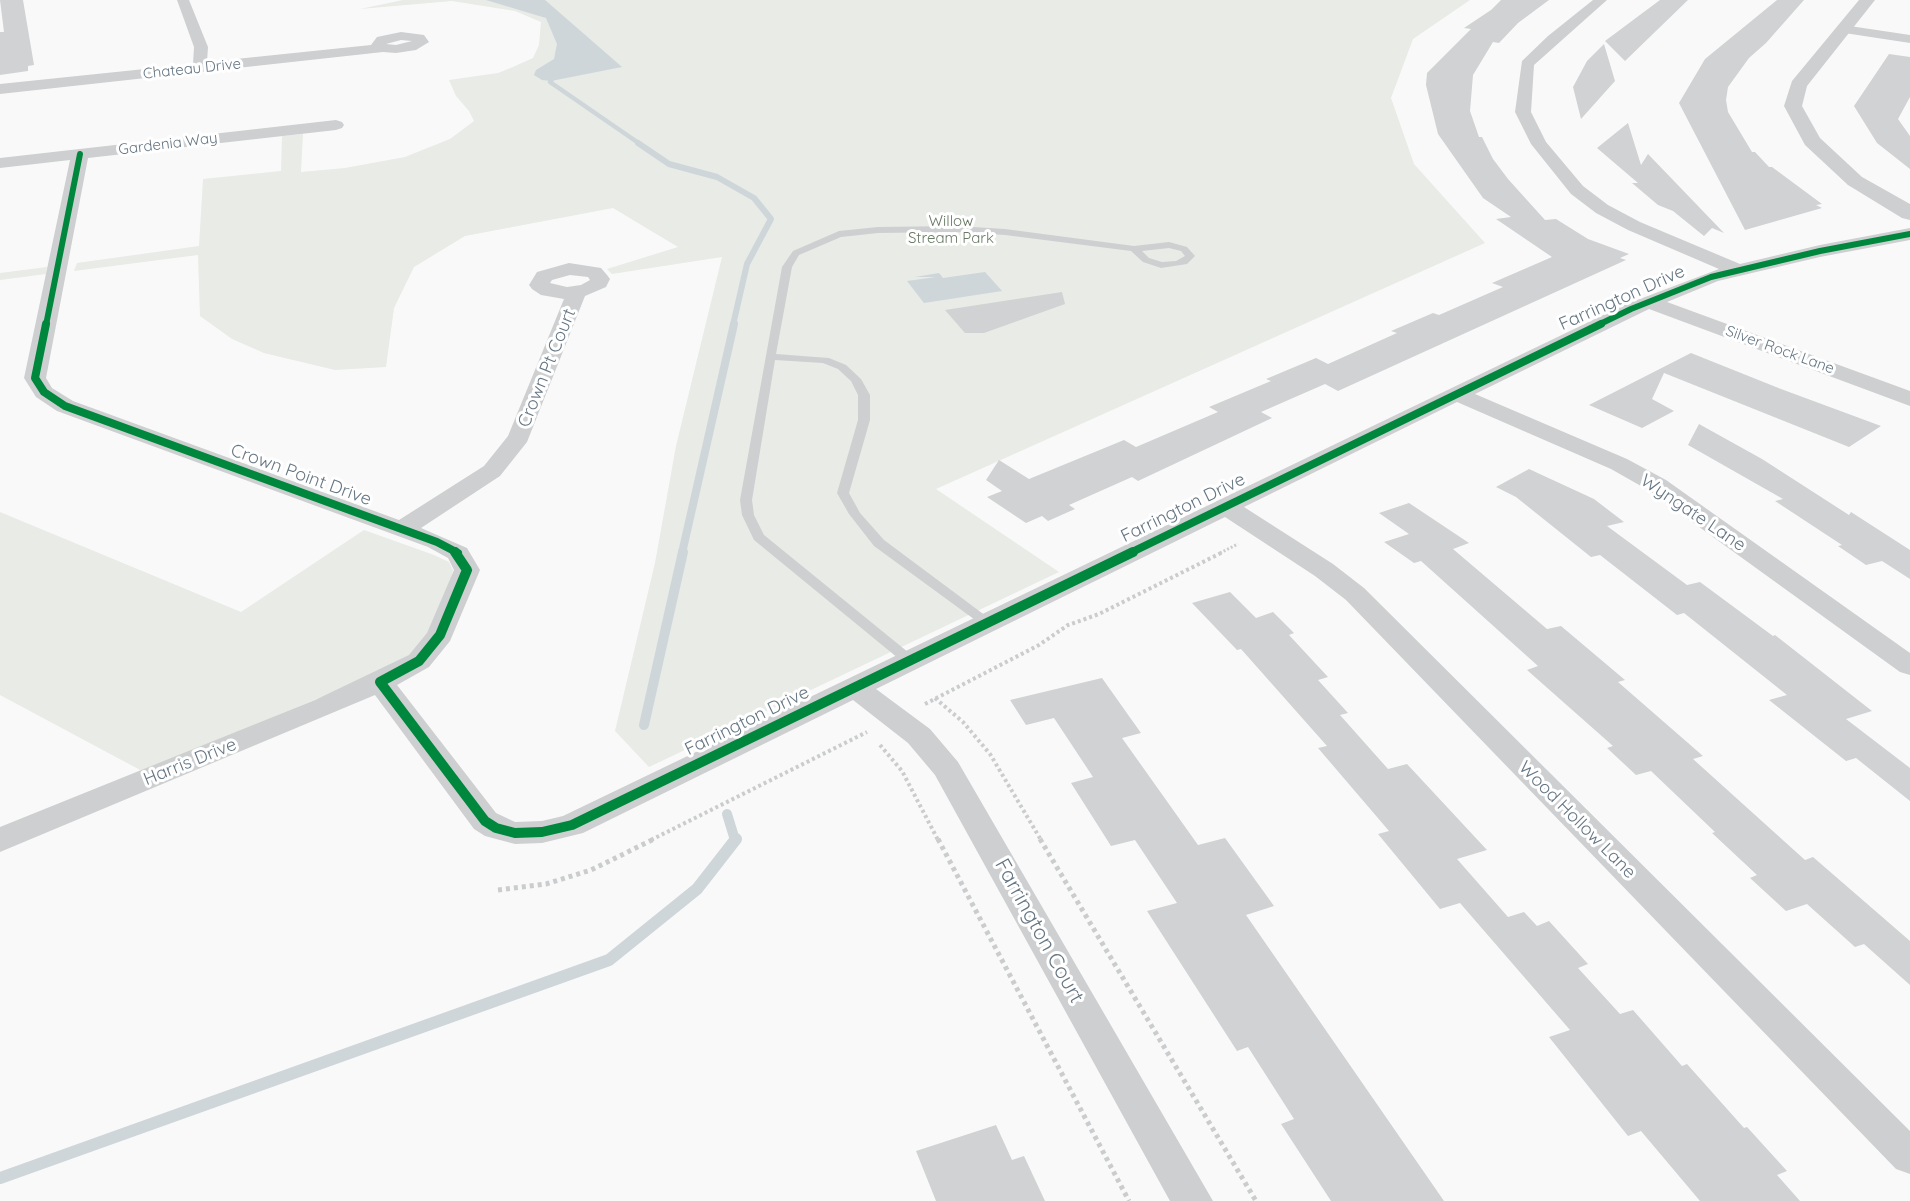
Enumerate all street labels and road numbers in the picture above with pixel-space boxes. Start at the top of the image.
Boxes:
street label: Chateau Drive [142,55,242,83]
street label: Gardenia Way [117,129,219,159]
street label: Farrington Drive [1556,261,1688,335]
street label: Crown Pt Court [513,306,581,430]
street label: Silver Rock Lane [1723,322,1837,378]
street label: Crown Point Drive [228,440,374,510]
street label: Farrington Drive [1117,469,1249,547]
street label: Wyngate Lane [1636,470,1750,556]
street label: Farrington Drive [681,682,813,760]
street label: Harris Drive [140,734,240,790]
street label: Wood Hollow Lane [1514,757,1640,883]
street label: Farrington Court [989,854,1089,1008]

